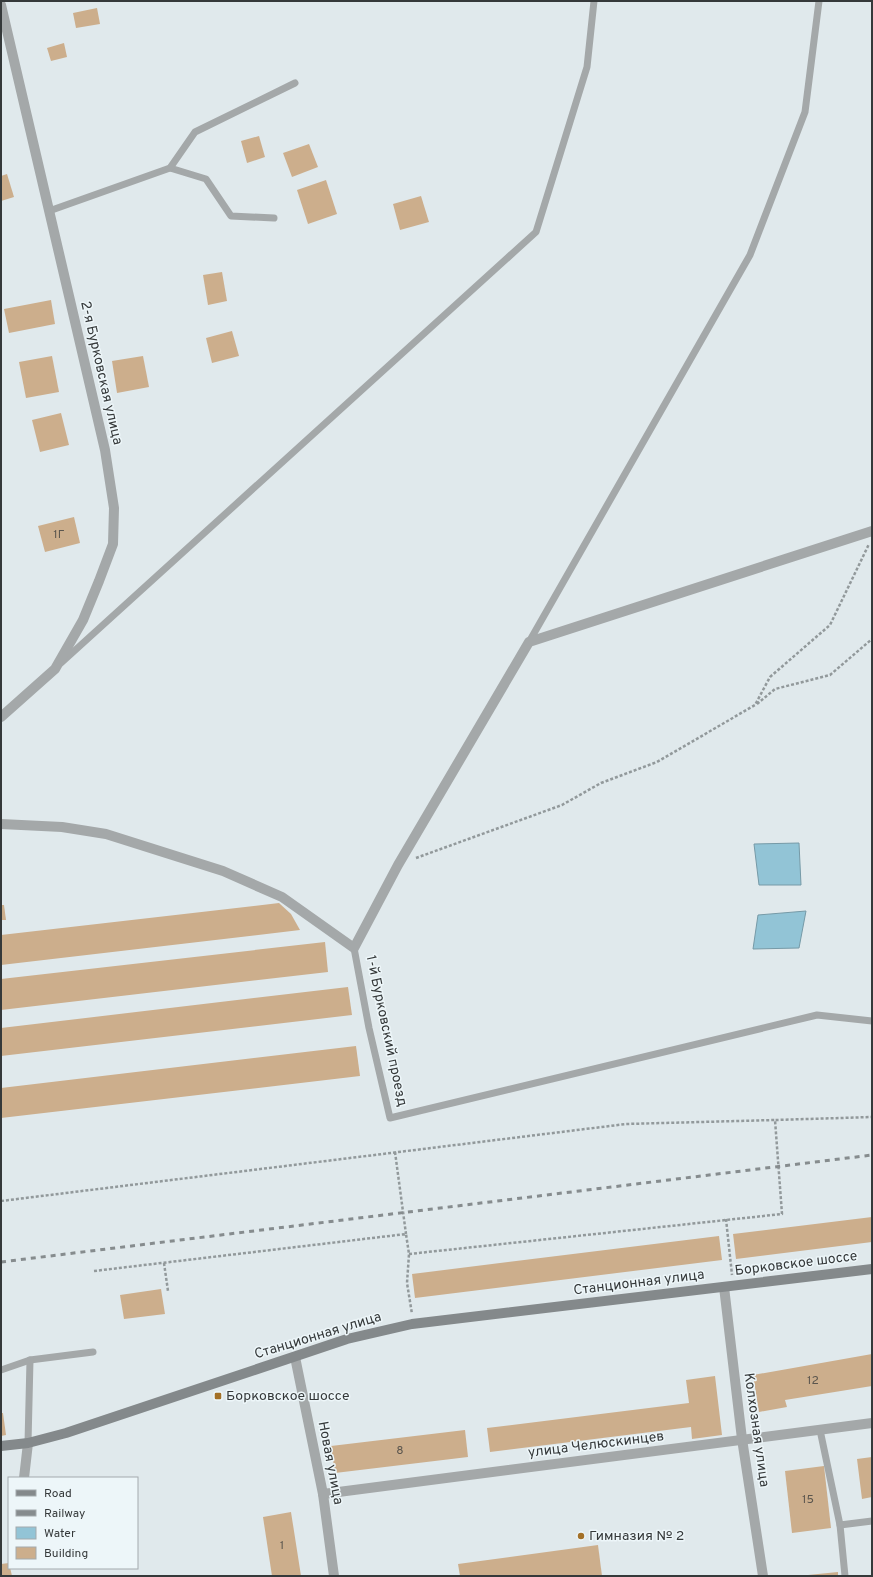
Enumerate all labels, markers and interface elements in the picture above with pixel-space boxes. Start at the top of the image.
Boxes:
street label: 2-я Бурковская улица [76,300,126,446]
house number: 1Г [53,527,65,543]
street label: 1-й Бурковский проезд [362,954,410,1108]
street label: Борковское шоссе [734,1248,858,1280]
street label: Станционная улица [573,1267,705,1299]
street label: Станционная улица [253,1309,383,1363]
street label: Колхозная улица [740,1372,772,1488]
house number: 12 [807,1373,819,1389]
place label: Борковское шоссе [226,1388,349,1405]
marker: Борковское шоссе [213,1391,223,1401]
street label: Новая улица [314,1420,346,1506]
street label: улица Челюскинцев [527,1428,665,1462]
house number: 8 [396,1443,404,1459]
legend [8,1477,138,1569]
text: Road [44,1486,72,1502]
house number: 15 [802,1492,814,1508]
text: Railway [44,1506,85,1522]
text: Water [44,1526,76,1542]
place label: Гимназия № 2 [589,1528,684,1545]
marker: Гимназия № 2 [576,1531,586,1541]
house number: 1 [280,1538,284,1554]
text: Building [44,1546,88,1562]

